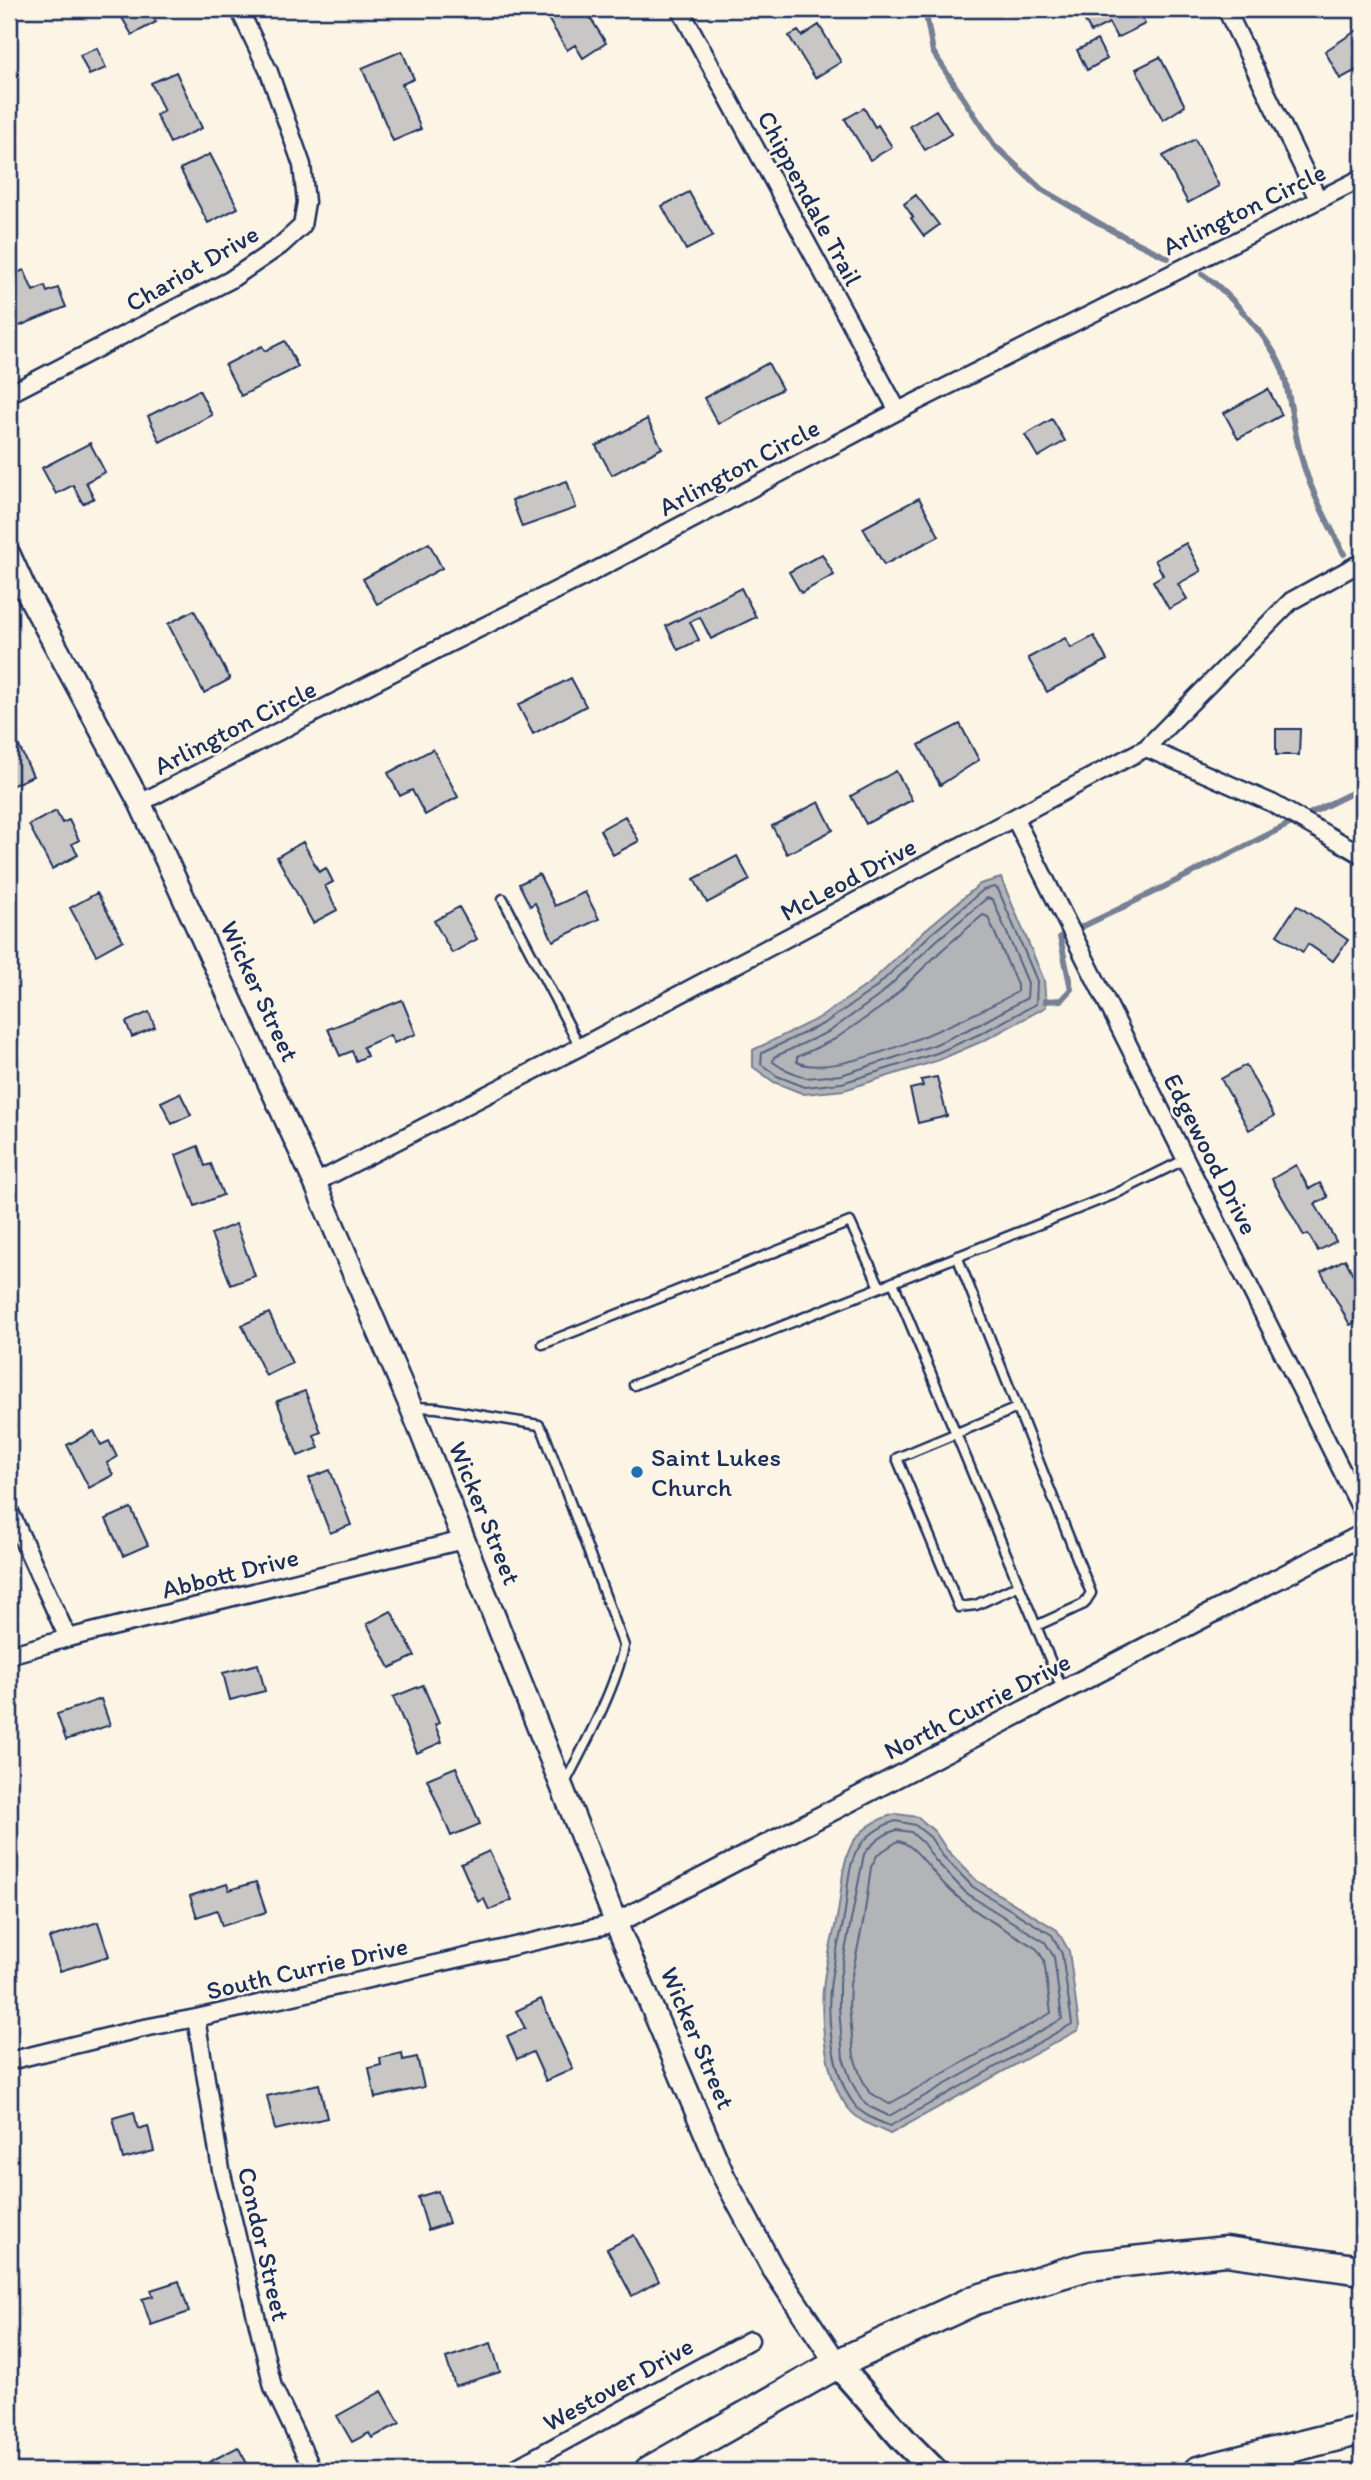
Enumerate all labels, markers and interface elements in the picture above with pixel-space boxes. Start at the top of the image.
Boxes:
street label: Chippendale Trail [750,105,870,291]
street label: Arlington Circle [1157,156,1331,262]
street label: Chariot Drive [120,217,264,319]
street label: Arlington Circle [653,411,825,523]
street label: Arlington Circle [149,672,321,782]
street label: McLeod Drive [774,830,922,928]
street label: Wicker Street [213,915,307,1067]
street label: Edgewood Drive [1157,1068,1265,1240]
street label: Wicker Street [442,1437,528,1590]
place label: Saint Lukes Church [651,1441,781,1503]
marker: Saint Lukes Church [629,1464,645,1480]
street label: Abbott Drive [158,1541,302,1605]
street label: North Currie Drive [878,1645,1076,1767]
street label: South Currie Drive [203,1929,411,2007]
street label: Wicker Street [654,1962,742,2114]
street label: Condor Street [231,2164,297,2324]
street label: Westover Drive [537,2330,699,2438]

